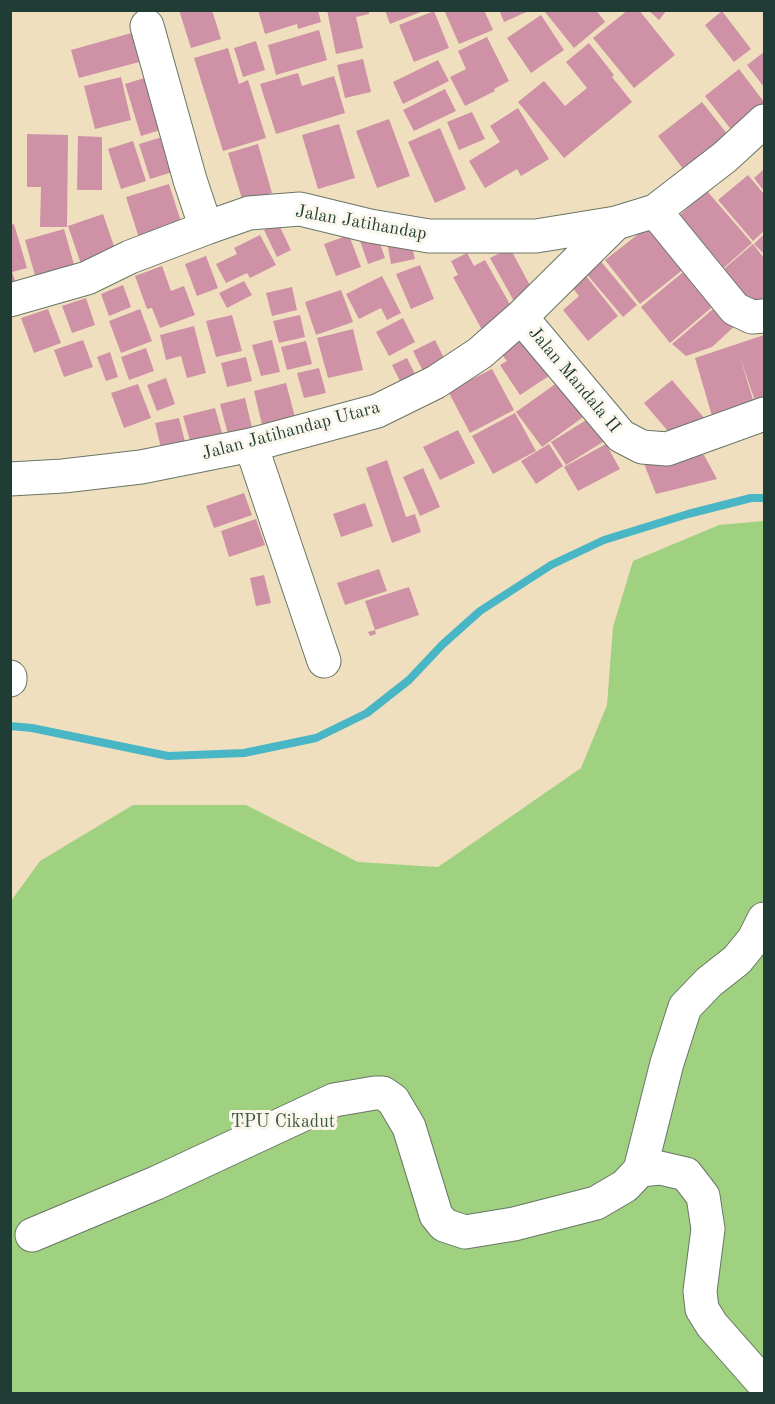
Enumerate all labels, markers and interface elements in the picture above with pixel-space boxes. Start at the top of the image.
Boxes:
street label: Jalan Jatihandap [294,201,428,245]
street label: Jalan Mandala II [523,322,625,438]
street label: Jalan Jatihandap Utara [200,397,382,465]
park label: TPU Cikadut [231,1111,335,1133]

